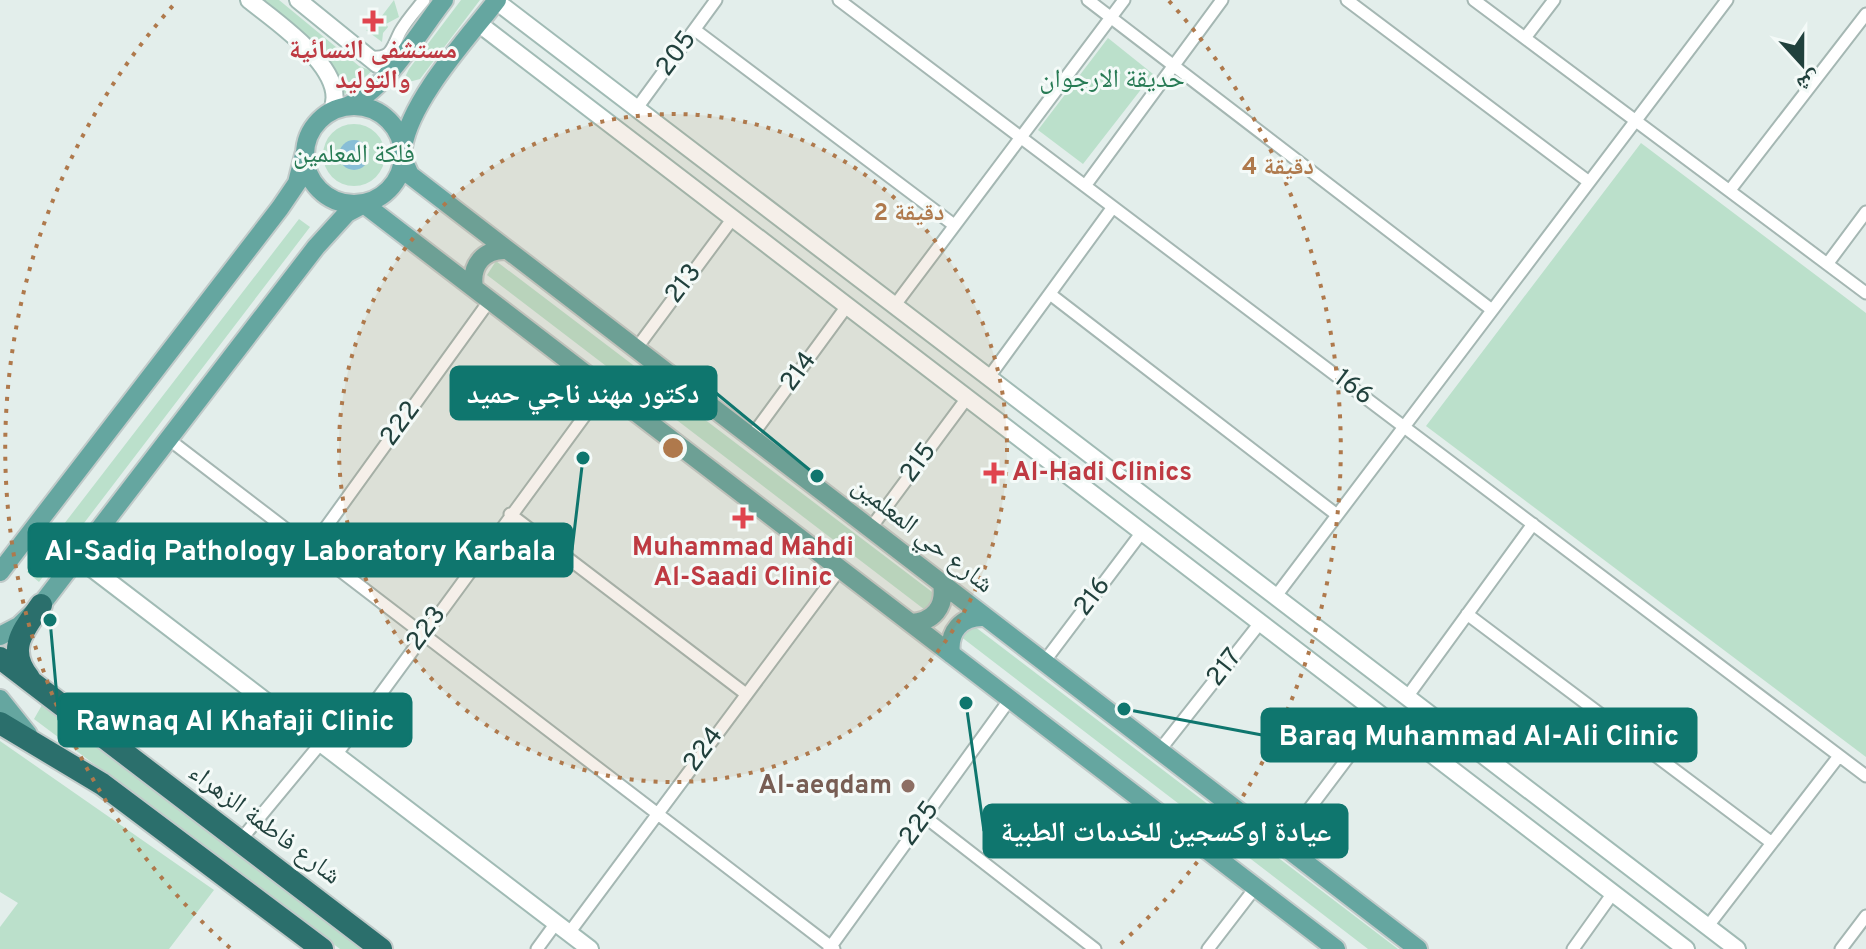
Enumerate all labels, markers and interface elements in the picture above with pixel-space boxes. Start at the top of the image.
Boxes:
marker: مستشفى النسائية والتوليد [362,10,384,32]
north arrow [1762,24,1842,104]
street label: 205 [649,25,705,83]
place label: مستشفى النسائية والتوليد [289,35,457,98]
park label: حديقة الارجوان [1039,64,1185,97]
text: ش [1793,64,1824,97]
park label: فلكة المعلمين [293,139,415,172]
text: 4 دقيقة [1242,153,1314,183]
text: 2 دقيقة [873,199,945,229]
street label: 213 [658,258,710,310]
street label: 214 [774,346,824,398]
street label: 166 [1327,363,1379,413]
callout: دكتور مهند ناجي حميد [451,367,716,419]
text: دكتور مهند ناجي حميد [467,378,699,416]
street label: 222 [374,395,428,453]
centre of rings [659,434,687,462]
street label: 215 [893,436,945,490]
place label: Al-Hadi Clinics [1012,457,1192,490]
marker: Al-Hadi Clinics [983,462,1005,484]
street label: شارع حي المعلمين [844,470,1000,603]
marker: Muhammad Mahdi Al-Saadi Clinic [732,507,754,529]
callout: Al-Sadiq Pathology Laboratory Karbala [29,524,572,576]
place label: Muhammad Mahdi Al-Saadi Clinic [632,532,854,595]
text: Al-Sadiq Pathology Laboratory Karbala [44,535,556,571]
street label: 216 [1067,571,1119,623]
street label: 223 [400,600,454,658]
street label: 217 [1200,642,1250,694]
callout: Rawnaq Al Khafaji Clinic [59,694,411,746]
text: Rawnaq Al Khafaji Clinic [76,705,394,741]
callout: Baraq Muhammad Al-Ali Clinic [1262,709,1696,761]
text: Baraq Muhammad Al-Ali Clinic [1279,720,1679,756]
street label: 224 [677,721,731,779]
street label: شارع فاطمة الزهراء [181,757,347,893]
place label: Al-aeqdam [758,770,892,803]
marker: Al-aeqdam [899,777,917,795]
street label: 225 [893,795,947,853]
callout: عيادة اوكسجين للخدمات الطبية [984,805,1347,857]
text: عيادة اوكسجين للخدمات الطبية [1001,816,1331,852]

